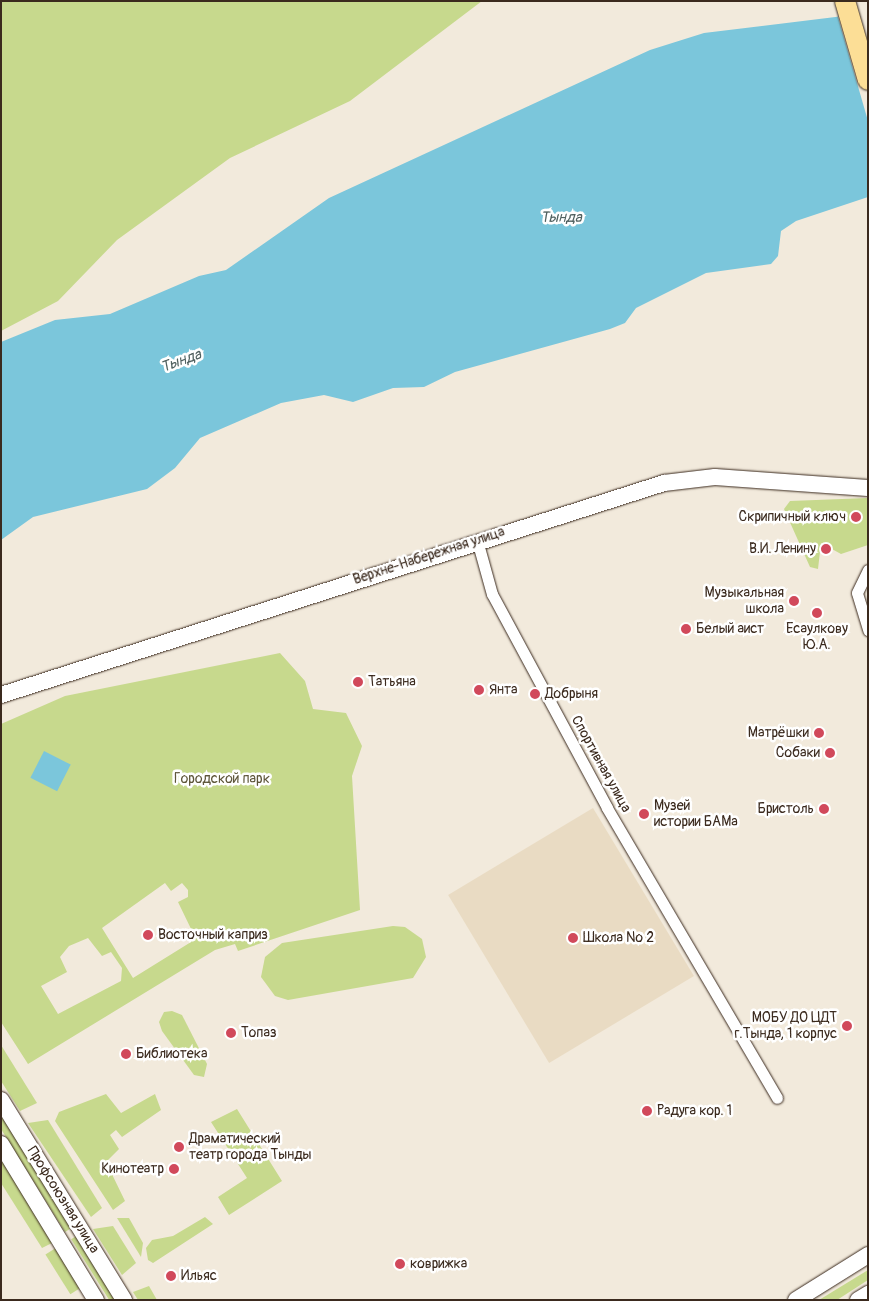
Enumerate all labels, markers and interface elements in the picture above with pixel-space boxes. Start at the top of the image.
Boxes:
water label: Тында [540,209,582,227]
water label: Тында [158,345,204,377]
place label: Скрипичный ключ [739,509,846,525]
marker: Скрипичный ключ [850,511,862,523]
street label: Верхне-Набережная улица [351,524,507,588]
place label: В.И. Ленину [749,541,816,557]
marker: В.И. Ленину [820,543,832,555]
place label: Музыкальная школа [705,585,784,618]
marker: Музыкальная школа [788,595,800,607]
marker: Есаулкову Ю.А. [811,607,823,619]
place label: Белый аист [696,621,764,637]
place label: Есаулкову Ю.А. [786,621,848,654]
marker: Белый аист [680,623,692,635]
place label: Татьяна [368,674,416,690]
marker: Татьяна [352,676,364,688]
place label: Янта [489,682,518,698]
marker: Янта [473,684,485,696]
place label: Добрыня [545,686,598,702]
marker: Добрыня [529,688,541,700]
street label: Спортивная улица [567,713,635,815]
place label: Матрёшки [748,725,809,741]
marker: Матрёшки [813,727,825,739]
place label: Собаки [776,745,820,761]
marker: Собаки [824,747,836,759]
park label: Городской парк [174,771,270,787]
place label: Музей истории БАМа [654,798,738,830]
place label: Бристоль [758,801,814,817]
marker: Бристоль [818,803,830,815]
marker: Музей истории БАМа [638,808,650,820]
place label: Восточный каприз [158,927,268,943]
marker: Восточный каприз [142,929,154,941]
place label: Школа № 2 [583,930,654,946]
marker: Школа № 2 [567,932,579,944]
place label: МОБУ ДО ЦДТ г.Тында, 1 корпус [735,1010,837,1042]
marker: МОБУ ДО ЦДТ г.Тында, 1 корпус [841,1020,853,1032]
place label: Топаз [241,1025,277,1041]
marker: Топаз [225,1027,237,1039]
place label: Библиотека [136,1046,207,1062]
marker: Библиотека [120,1048,132,1060]
place label: Радуга кор. 1 [657,1103,732,1119]
marker: Радуга кор. 1 [641,1105,653,1117]
place label: Драматический театр города Тынды [189,1131,312,1164]
marker: Драматический театр города Тынды [173,1141,185,1153]
street label: Профсоюзная улица [23,1144,103,1256]
place label: Кинотеатр [101,1161,164,1177]
marker: Кинотеатр [168,1163,180,1175]
place label: коврижка [410,1256,467,1272]
marker: коврижка [394,1258,406,1270]
place label: Ильяс [181,1268,217,1284]
marker: Ильяс [165,1270,177,1282]

